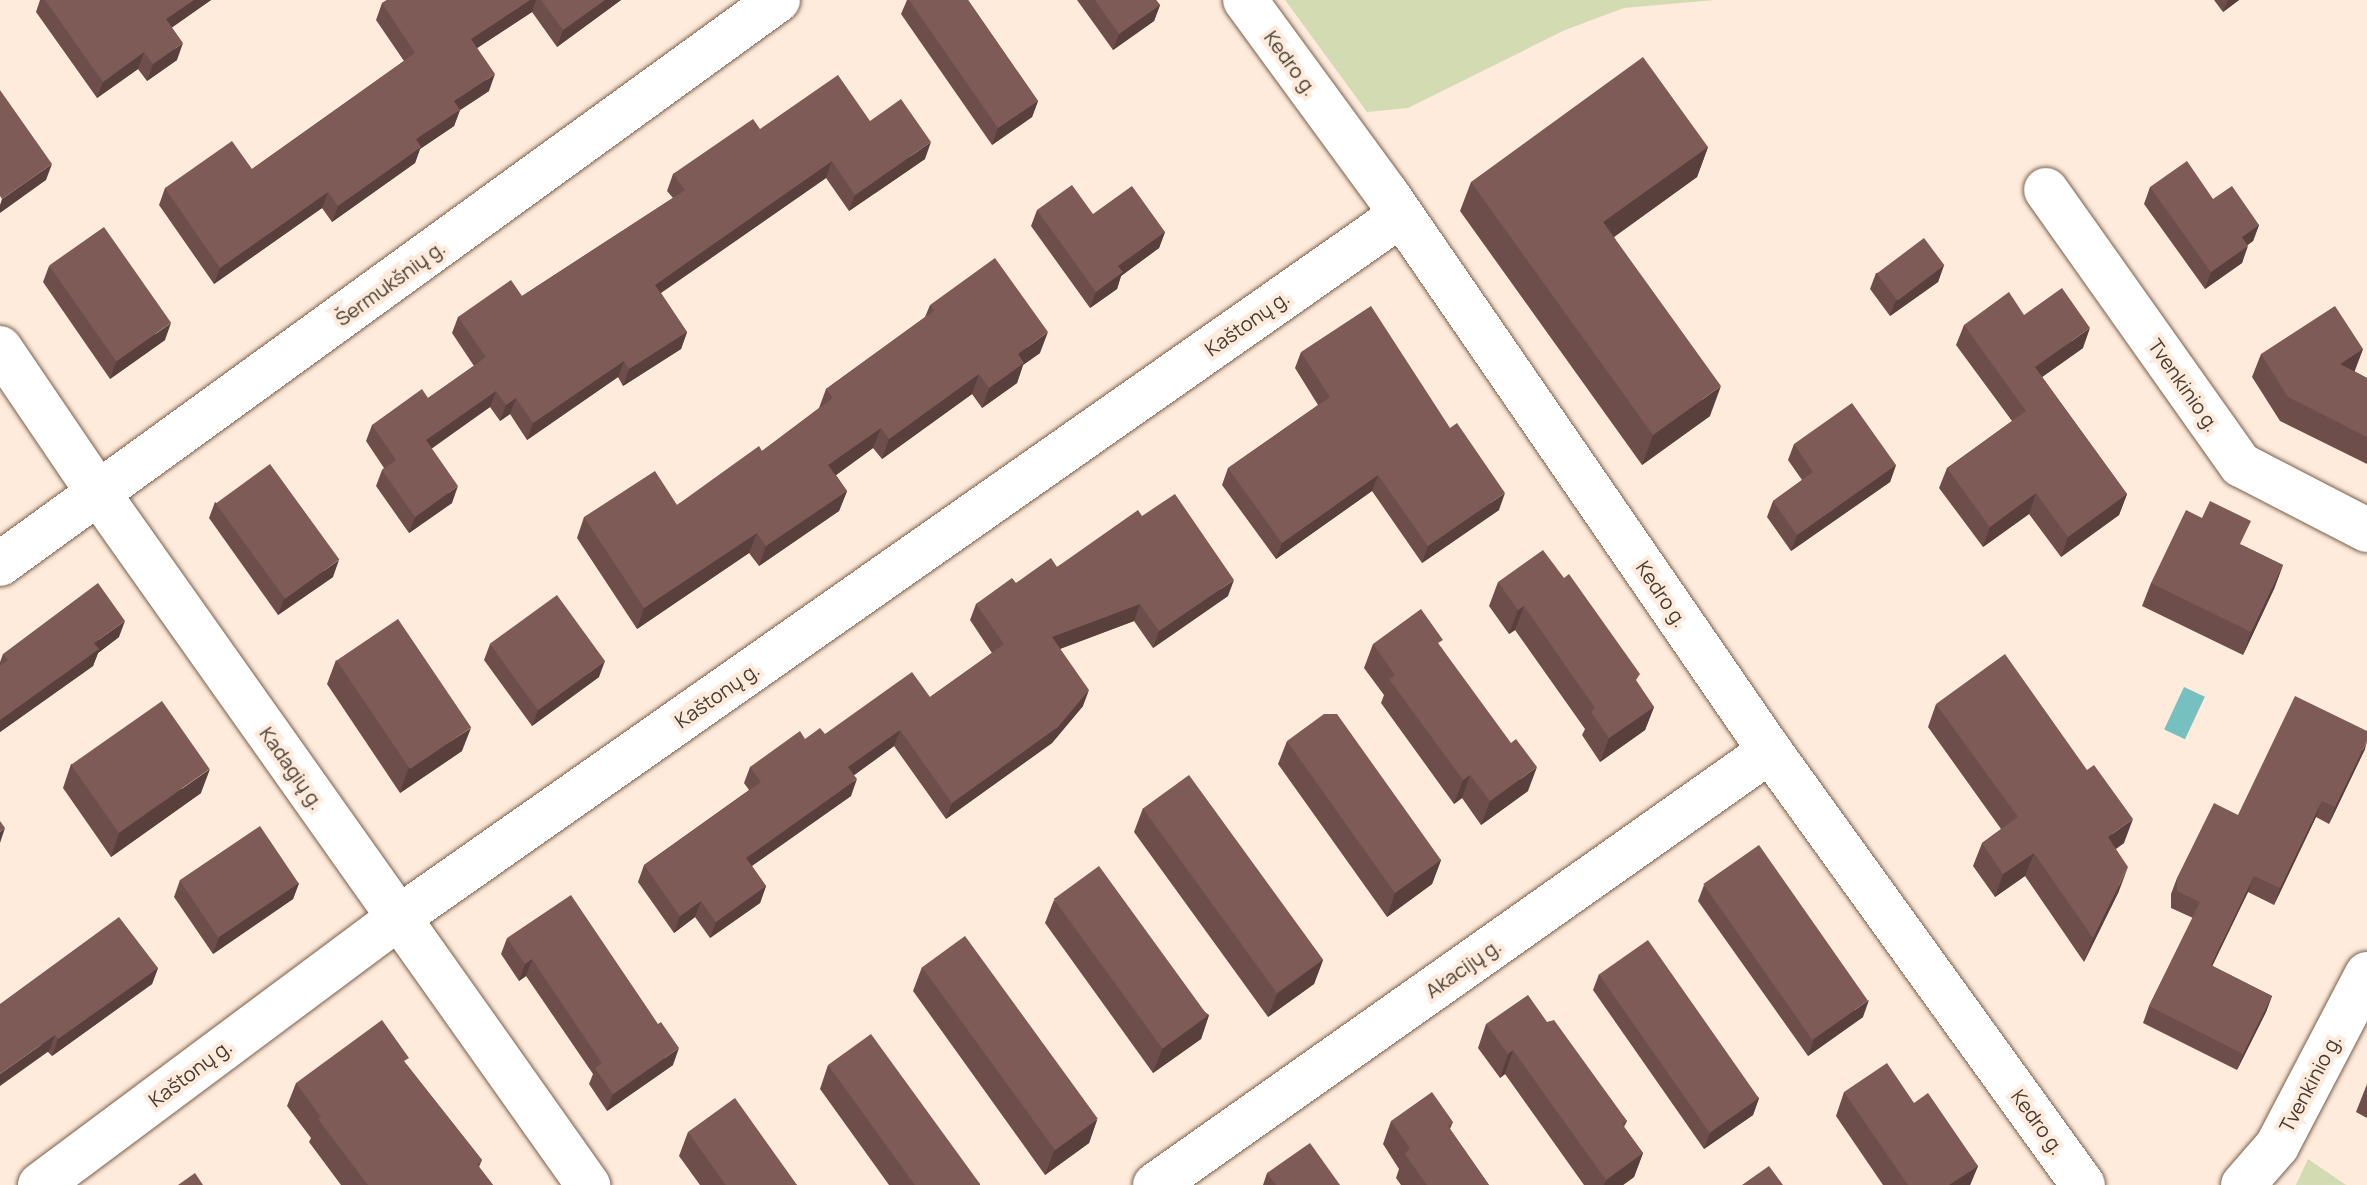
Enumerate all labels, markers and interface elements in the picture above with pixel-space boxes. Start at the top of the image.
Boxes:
street label: Kedro g. [1259,26,1323,100]
street label: Šermukšnių g. [331,235,449,331]
street label: Kaštonų g. [1200,285,1294,361]
street label: Tvenkinio g. [2143,334,2225,436]
street label: Kedro g. [1631,556,1693,632]
street label: Kaštonų g. [670,657,764,733]
street label: Kadagių g. [255,722,329,814]
street label: Akacijų g. [1421,933,1505,1003]
street label: Tvenkinio g. [2274,1030,2346,1136]
street label: Kaštonų g. [144,1034,236,1112]
street label: Kedro g. [2006,1085,2070,1159]

